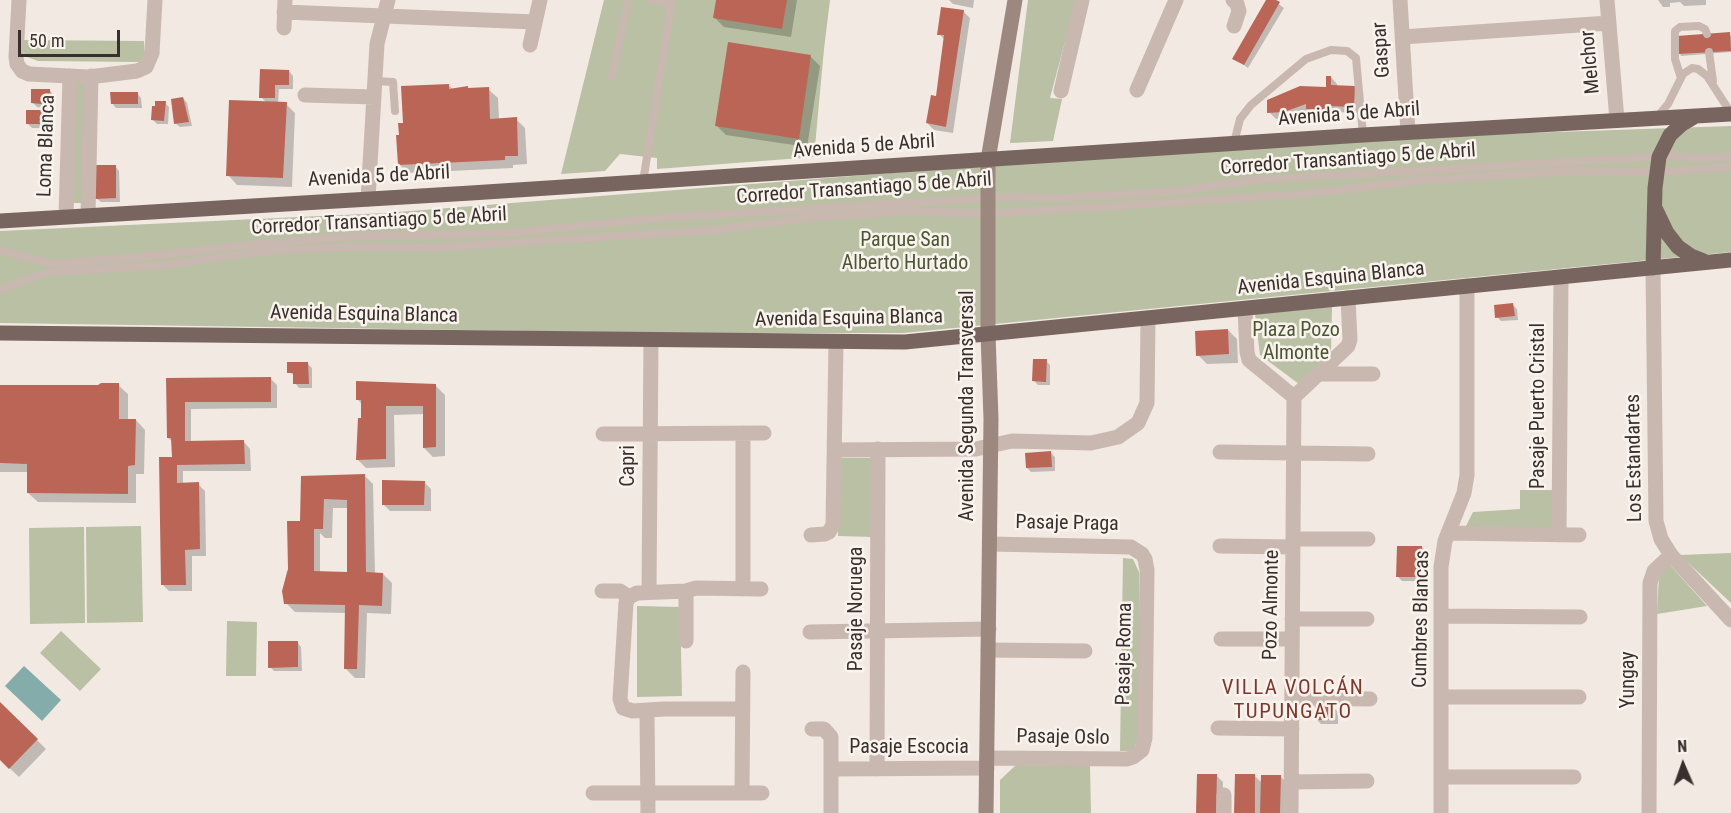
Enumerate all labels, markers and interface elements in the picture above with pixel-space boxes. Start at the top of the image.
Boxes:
scale bar [21,18,123,56]
street label: Gaspar [1368,21,1396,79]
street label: Melchor [1576,29,1606,95]
text: 50 m [29,30,64,51]
street label: Loma Blanca [33,94,61,198]
street label: Avenida 5 de Abril [1277,98,1421,132]
street label: Avenida 5 de Abril [792,130,936,164]
street label: Corredor Transantiago 5 de Abril [1219,139,1477,181]
street label: Avenida 5 de Abril [307,161,451,193]
street label: Corredor Transantiago 5 de Abril [735,168,993,210]
street label: Corredor Transantiago 5 de Abril [251,203,507,241]
park label: Parque San Alberto Hurtado [842,229,968,276]
street label: Avenida Esquina Blanca [1236,257,1426,301]
street label: Avenida Segunda Transversal [956,290,980,522]
street label: Avenida Esquina Blanca [270,301,458,329]
street label: Avenida Esquina Blanca [755,305,943,333]
park label: Plaza Pozo Almonte [1252,319,1340,366]
street label: Pasaje Puerto Cristal [1527,323,1551,489]
street label: Los Estandartes [1622,394,1648,522]
street label: Capri [617,445,641,487]
street label: Pasaje Praga [1015,511,1119,537]
street label: Pasaje Noruega [845,547,869,671]
street label: Pozo Almonte [1259,550,1285,660]
street label: Cumbres Blancas [1409,550,1435,688]
street label: Pasaje Roma [1112,602,1138,706]
street label: Yungay [1617,651,1641,709]
district label: VILLA VOLCÁN TUPUNGATO [1222,676,1364,726]
street label: Pasaje Oslo [1016,725,1110,751]
north arrow [1653,735,1713,795]
street label: Pasaje Escocia [849,736,969,760]
text: N [1677,737,1688,756]

